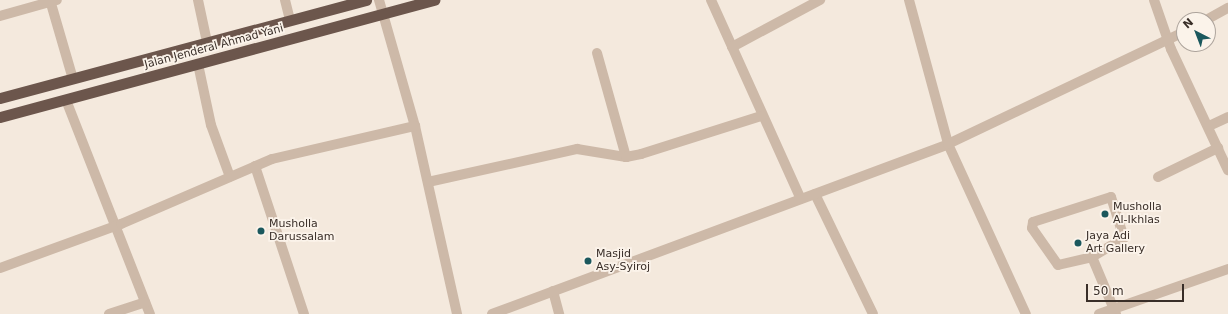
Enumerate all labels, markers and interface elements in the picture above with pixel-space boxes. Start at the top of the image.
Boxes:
north arrow [1176,12,1216,52]
text: N [1181,16,1196,31]
street label: Jalan Jenderal Ahmad Yani [143,22,285,72]
place label: Musholla Al-Ikhlas [1113,201,1162,227]
marker: Musholla Al-Ikhlas [1100,209,1110,219]
place label: Musholla Darussalam [269,218,334,244]
marker: Musholla Darussalam [256,226,266,236]
place label: Jaya Adi Art Gallery [1086,230,1145,256]
marker: Jaya Adi Art Gallery [1073,238,1083,248]
place label: Masjid Asy-Syiroj [596,248,650,274]
marker: Masjid Asy-Syiroj [583,256,593,266]
scale bar [1088,276,1186,302]
text: 50 m [1093,284,1124,298]

